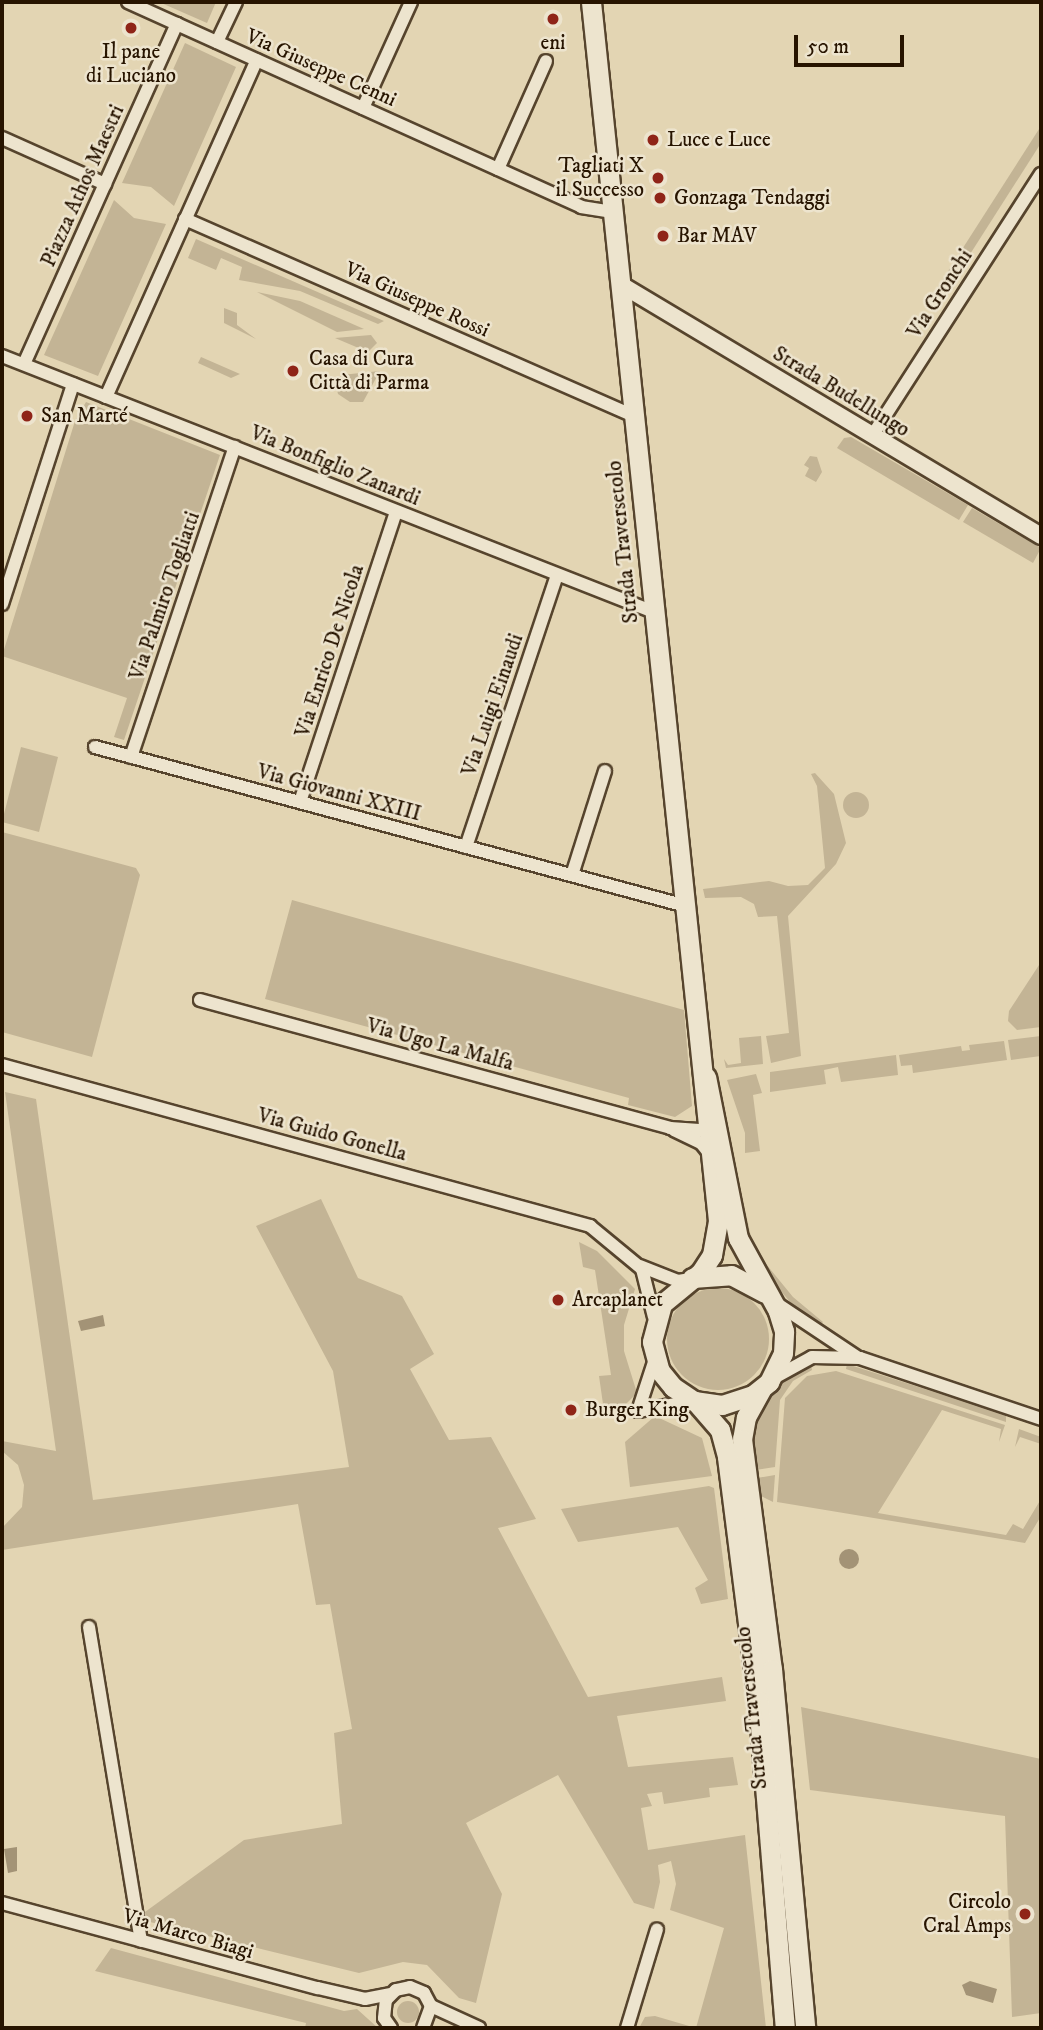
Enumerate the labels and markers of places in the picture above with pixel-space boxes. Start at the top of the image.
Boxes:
marker: eni [545,11,561,27]
marker: Il pane di Luciano [123,20,139,36]
place label: eni [540,30,566,56]
place label: Il pane di Luciano [86,39,176,89]
place label: Luce e Luce [667,127,771,153]
marker: Luce e Luce [645,132,661,148]
place label: Tagliati X il Successo [556,153,644,203]
marker: Tagliati X il Successo [650,170,666,186]
place label: Gonzaga Tendaggi [674,185,830,211]
marker: Gonzaga Tendaggi [652,190,668,206]
place label: Bar MAV [677,223,757,249]
marker: Bar MAV [655,228,671,244]
place label: Casa di Cura Città di Parma [309,346,429,396]
marker: Casa di Cura Città di Parma [283,361,303,381]
place label: San Marté [41,403,128,429]
marker: San Marté [19,408,35,424]
place label: Arcaplanet [572,1287,663,1313]
marker: Arcaplanet [550,1292,566,1308]
place label: Burger King [585,1397,689,1423]
marker: Burger King [563,1402,579,1418]
place label: Circolo Cral Amps [923,1889,1011,1939]
marker: Circolo Cral Amps [1017,1906,1033,1922]

